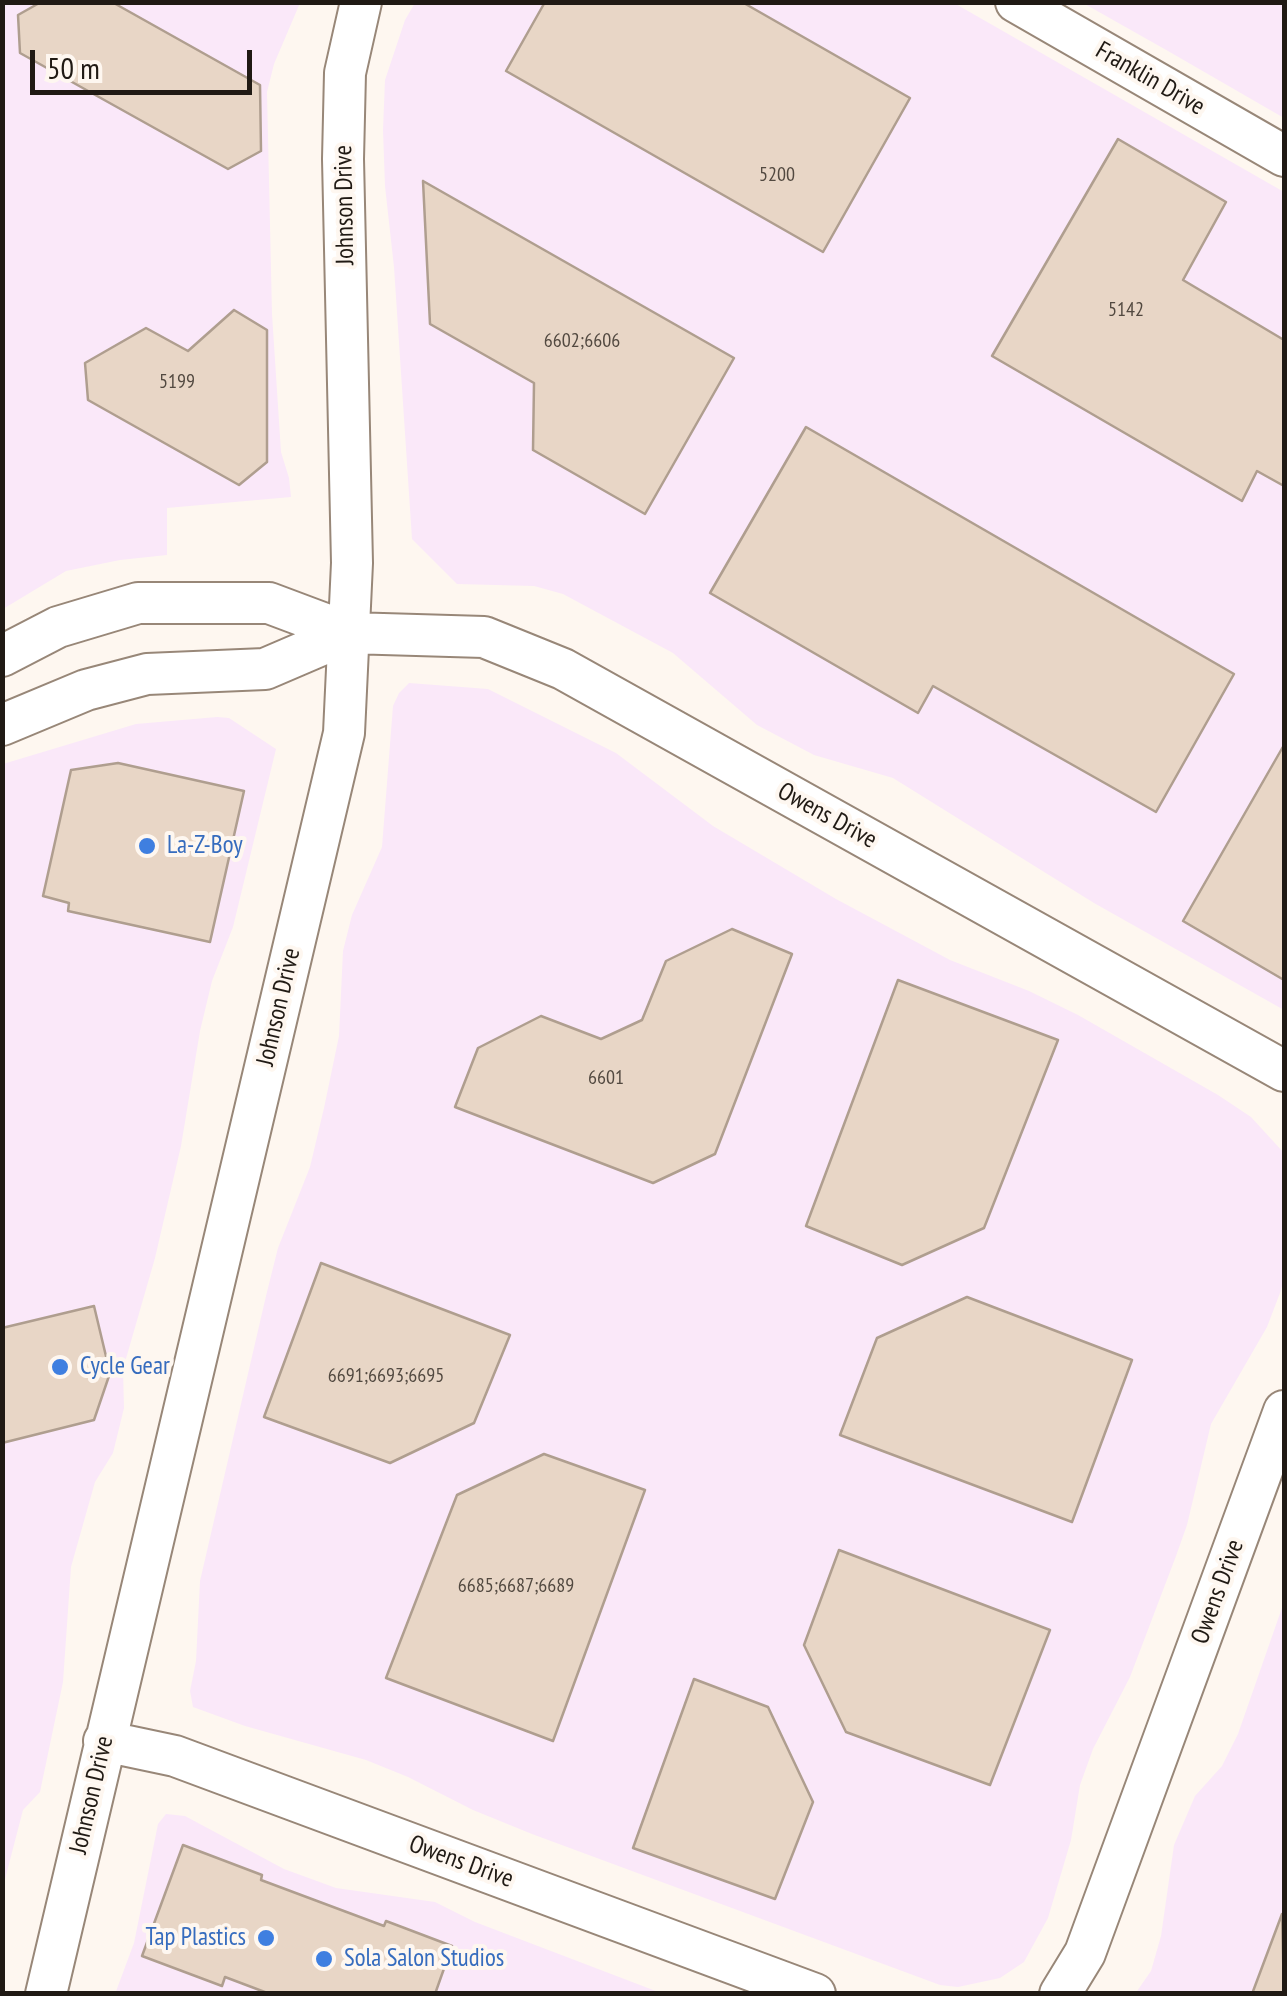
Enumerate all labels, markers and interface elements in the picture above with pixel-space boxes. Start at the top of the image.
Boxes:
scale bar [35,30,258,92]
street label: Franklin Drive [1090,36,1210,122]
text: 50 m [47,48,100,87]
street label: Johnson Drive [329,145,361,265]
house number: 5200 [759,163,795,187]
house number: 5142 [1108,298,1144,322]
house number: 6602;6606 [544,329,620,353]
house number: 5199 [159,370,195,394]
street label: Owens Drive [772,777,882,855]
place label: La-Z-Boy [167,831,243,861]
marker: La-Z-Boy [136,835,158,857]
street label: Johnson Drive [251,945,307,1069]
house number: 6601 [588,1066,624,1090]
place label: Cycle Gear [80,1352,170,1382]
marker: Cycle Gear [49,1356,71,1378]
house number: 6691;6693;6695 [328,1364,444,1388]
street label: Owens Drive [1185,1536,1251,1648]
house number: 6685;6687;6689 [458,1574,574,1598]
street label: Johnson Drive [64,1733,120,1857]
street label: Owens Drive [405,1829,517,1895]
place label: Tap Plastics [146,1923,246,1953]
marker: Tap Plastics [255,1927,277,1949]
place label: Sola Salon Studios [344,1944,504,1974]
marker: Sola Salon Studios [313,1948,335,1970]

